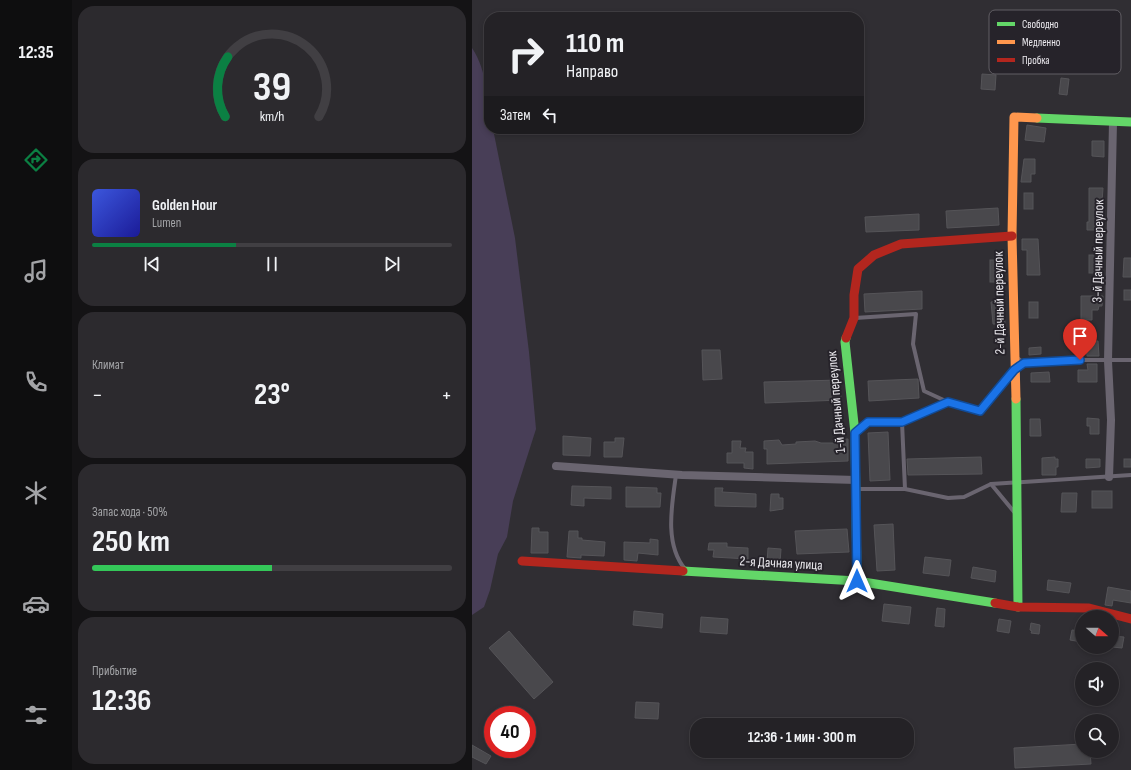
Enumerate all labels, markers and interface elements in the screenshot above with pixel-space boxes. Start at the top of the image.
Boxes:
legend [989,10,1121,74]
text: Свободно [1022,18,1059,31]
text: 110 m [566,27,624,60]
icon: right [500,28,552,80]
text: Медленно [1022,36,1061,49]
text: 12:35 [18,42,54,63]
text: Пробка [1022,54,1050,67]
text: Направо [566,61,618,82]
text: 39 [253,63,291,112]
icon: left [539,104,561,126]
text: Затем [500,106,531,125]
text: km/h [260,108,284,125]
icon: directions [22,146,50,174]
text: Golden Hour [152,196,217,215]
street label: 3-й Дачный переулок [1089,198,1107,303]
text: Lumen [152,215,181,231]
street label: 2-й Дачный переулок [990,251,1008,355]
icon: previous [141,253,163,275]
icon: pause [261,253,283,275]
icon: next [381,253,403,275]
icon: music [22,257,50,285]
pin [1063,319,1097,360]
icon: arrive [1069,325,1091,347]
street label: 1-й Дачный переулок [823,350,849,454]
text: Климат [92,357,124,373]
icon: phone [22,368,50,396]
text: 23° [254,377,290,413]
text: − [92,382,103,409]
text: + [441,382,452,409]
icon: climate [22,479,50,507]
text: Запас хода · 50% [92,504,168,520]
text: 250 km [92,524,170,560]
street label: 2-я Дачная улица [739,552,823,574]
position arrow [836,560,878,602]
icon: car [22,590,50,618]
north arrow [1075,610,1119,654]
map controls [1075,610,1119,758]
button: sound [1075,662,1119,706]
text: Прибытие [92,663,137,679]
text: 12:36 [92,683,151,719]
icon: filters [22,701,50,729]
speed limit sign: 40 [484,706,536,758]
button: search [1075,714,1119,758]
text: 12:36 · 1 мин · 300 m [748,728,856,747]

